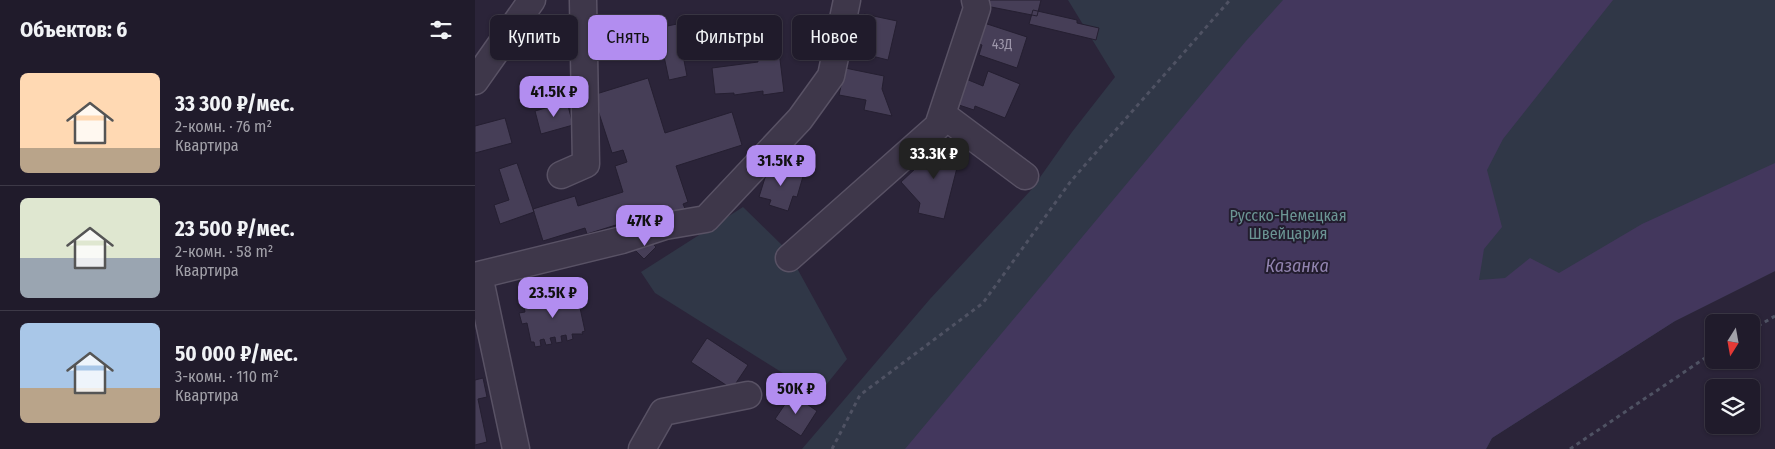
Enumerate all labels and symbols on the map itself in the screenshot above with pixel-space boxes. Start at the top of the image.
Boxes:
house number: 43Д [992,36,1013,53]
pin: 41.5K ₽ [508,76,600,118]
pin: 33.3K ₽ [888,138,980,180]
pin: 31.5K ₽ [735,144,827,187]
pin: 47K ₽ [610,204,680,247]
park label: Русско-Немецкая Швейцария [1229,206,1347,243]
water label: Казанка [1265,255,1329,277]
pin: 23.5K ₽ [507,276,599,319]
north arrow [1705,314,1760,369]
pin: 50K ₽ [761,372,831,415]

